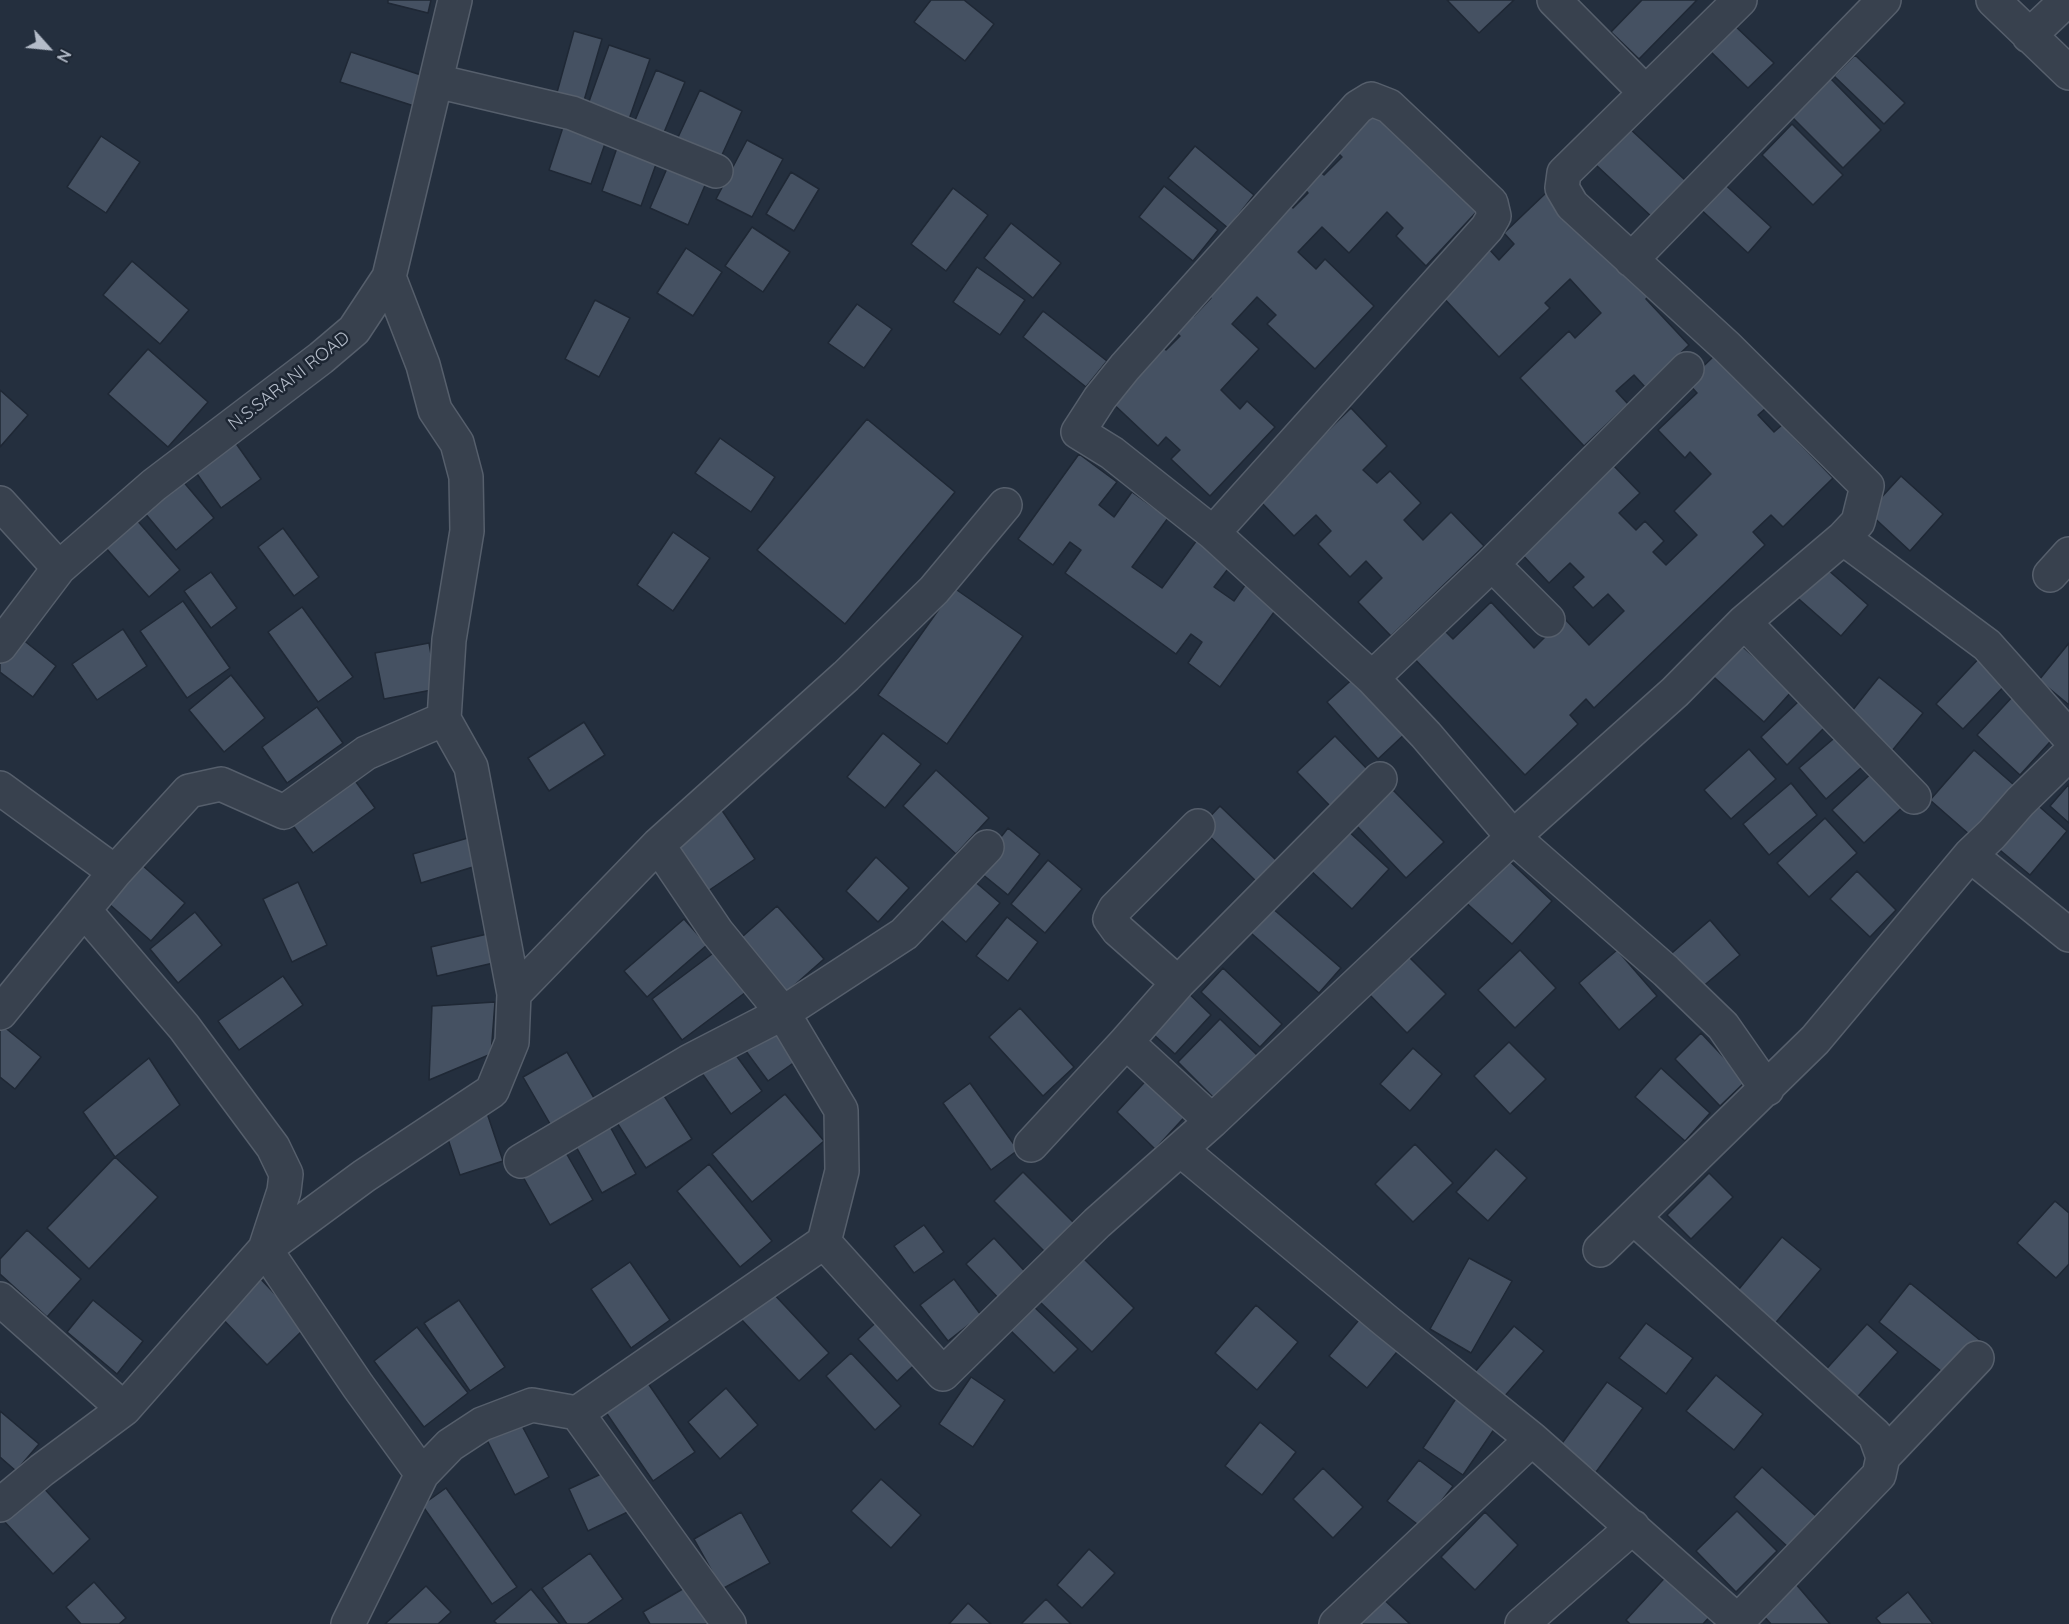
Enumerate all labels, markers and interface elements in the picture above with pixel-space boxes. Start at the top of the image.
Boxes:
north arrow [18,18,78,78]
text: N [52,46,76,66]
street label: N.S.SARANI ROAD [224,327,354,435]

